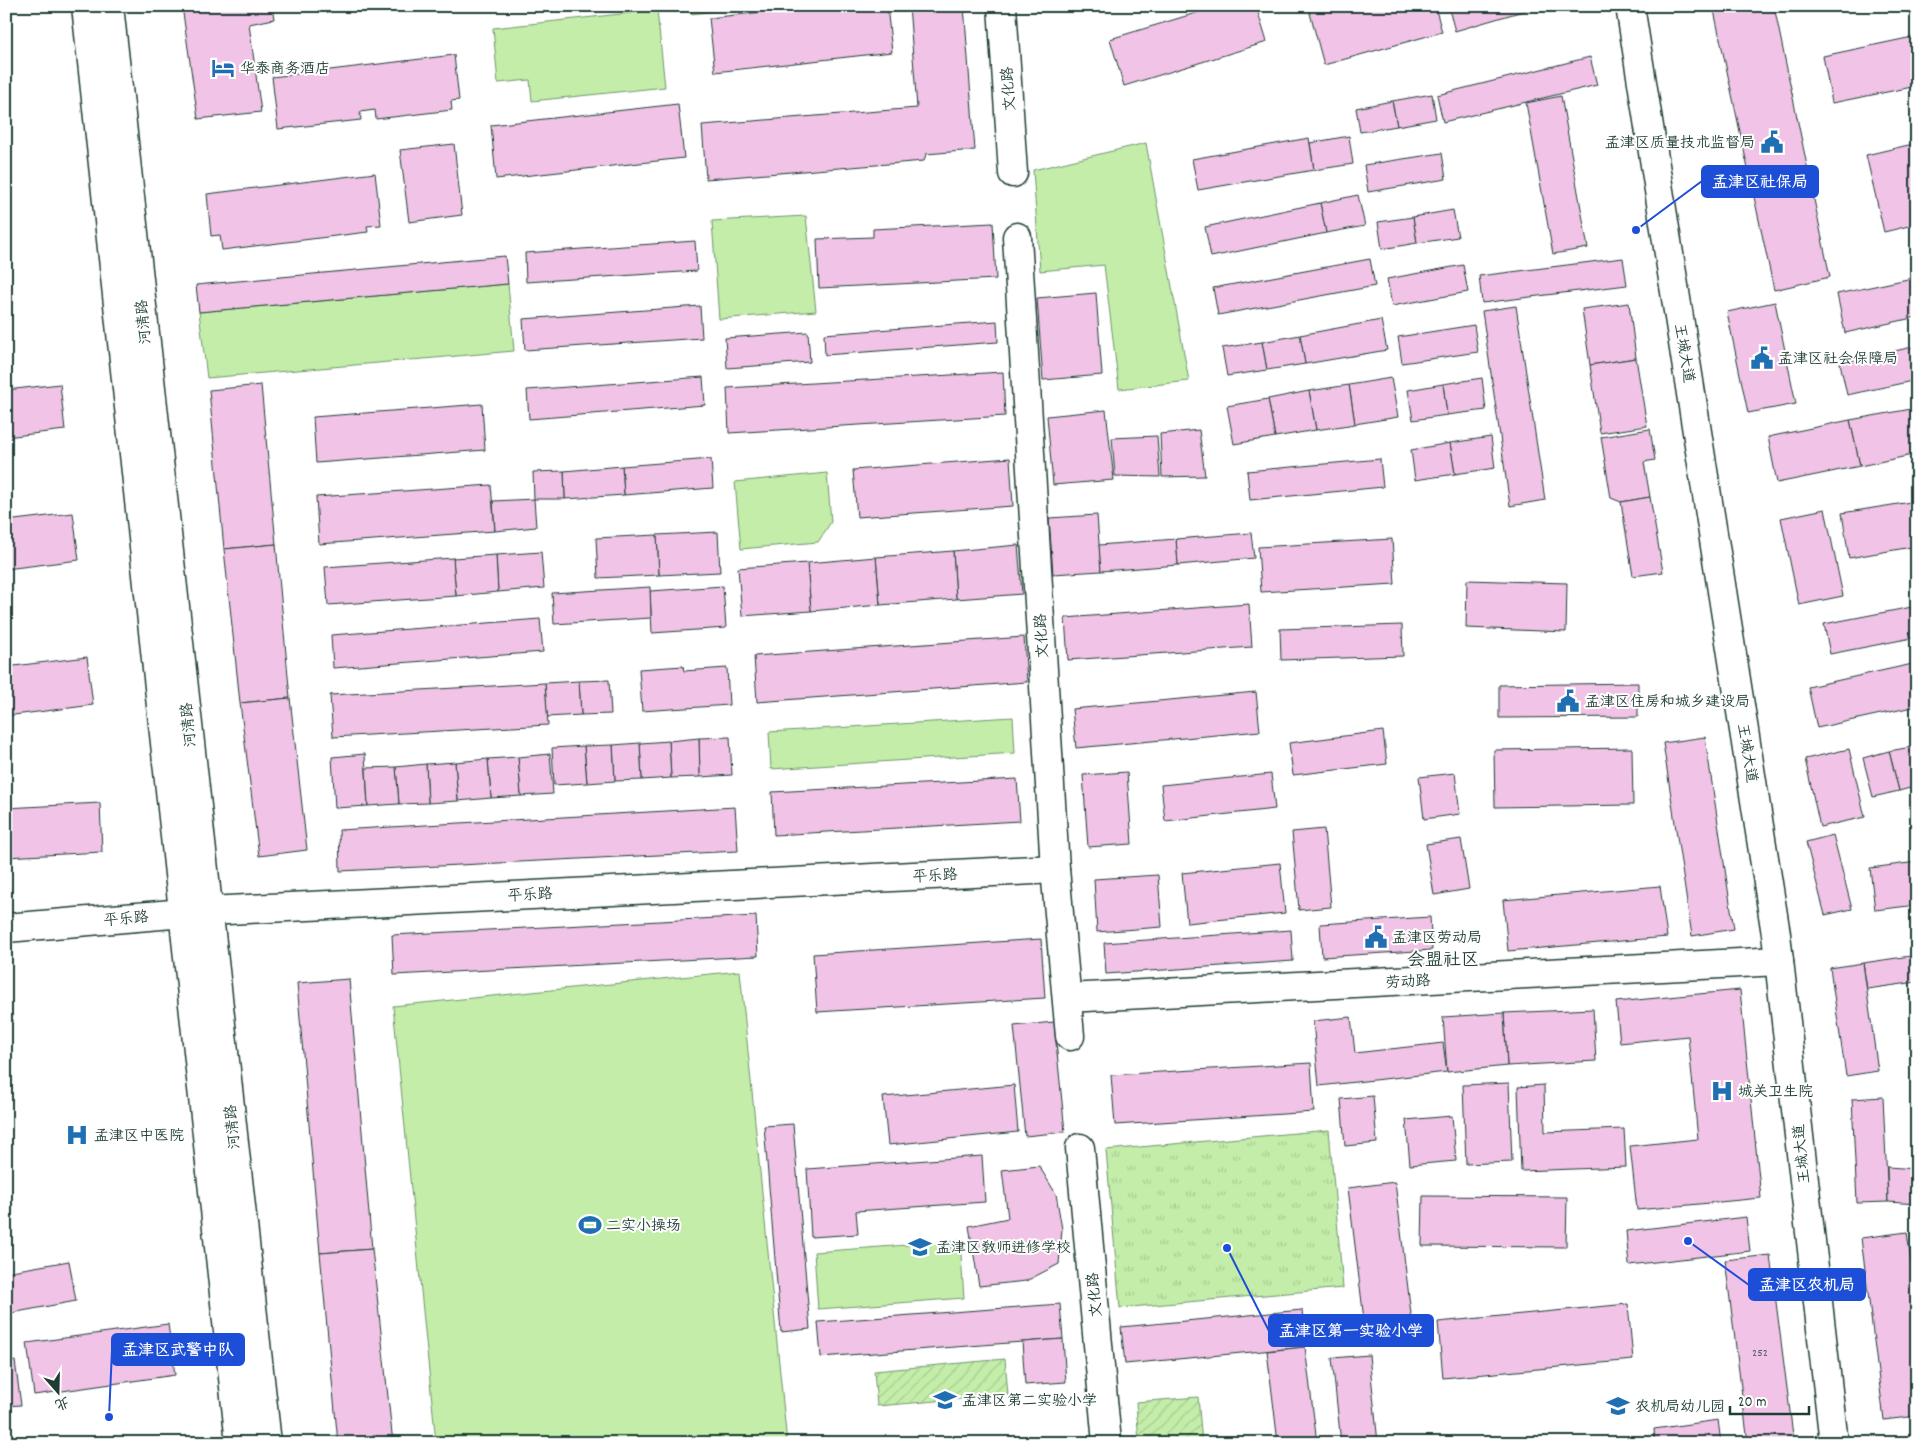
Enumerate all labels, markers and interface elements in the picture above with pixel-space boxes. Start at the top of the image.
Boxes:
hotel icon: 华泰商务酒店 [210,55,236,81]
place label: 华泰商务酒店 [240,59,330,81]
street label: 文化路 [997,66,1023,112]
public building icon: 孟津区质量技术监督局 [1759,129,1785,155]
place label: 孟津区质量技术监督局 [1605,133,1755,155]
callout: 孟津区社保局 [1702,166,1818,197]
text: 孟津区社保局 [1712,172,1808,195]
street label: 河清路 [132,298,158,345]
street label: 王城大道 [1667,322,1699,385]
public building icon: 孟津区社会保障局 [1749,345,1775,371]
place label: 孟津区社会保障局 [1778,349,1898,371]
street label: 文化路 [1031,613,1055,659]
public building icon: 孟津区住房和城乡建设局 [1555,688,1581,714]
place label: 孟津区住房和城乡建设局 [1585,692,1750,714]
street label: 河清路 [177,701,203,748]
street label: 王城大道 [1730,722,1762,785]
street label: 平乐路 [912,865,958,889]
street label: 平乐路 [507,884,553,908]
street label: 平乐路 [103,907,150,933]
public building icon: 孟津区劳动局 [1363,924,1389,950]
place label: 孟津区劳动局 [1392,928,1482,950]
district label: 会盟社区 [1407,949,1479,974]
street label: 劳动路 [1385,971,1431,995]
hospital icon: 城关卫生院 [1709,1078,1735,1104]
place label: 城关卫生院 [1738,1082,1813,1104]
street label: 河清路 [221,1103,247,1150]
hospital icon: 孟津区中医院 [64,1122,90,1148]
street label: 王城大道 [1789,1123,1817,1185]
place label: 孟津区中医院 [94,1126,184,1148]
sports icon: 二实小操场 [577,1212,603,1238]
place label: 二实小操场 [606,1216,681,1238]
school or university icon: 孟津区教师进修学校 [907,1234,933,1260]
place label: 孟津区教师进修学校 [936,1238,1071,1260]
callout: 孟津区农机局 [1749,1269,1865,1300]
street label: 文化路 [1083,1271,1109,1318]
text: 孟津区农机局 [1759,1275,1855,1298]
callout: 孟津区第一实验小学 [1269,1315,1433,1346]
text: 孟津区第一实验小学 [1279,1321,1423,1344]
callout: 孟津区武警中队 [112,1334,244,1365]
text: 孟津区武警中队 [122,1340,234,1363]
house number: 252 [1752,1345,1768,1362]
north arrow [32,1366,82,1416]
scale bar [1730,1384,1809,1416]
school or university icon: 孟津区第二实验小学 [932,1387,958,1413]
text: 北 [52,1391,72,1414]
place label: 孟津区第二实验小学 [962,1391,1097,1413]
text: 20 m [1738,1392,1766,1414]
school or university icon: 农机局幼儿园 [1605,1393,1631,1419]
place label: 农机局幼儿园 [1635,1397,1725,1419]

